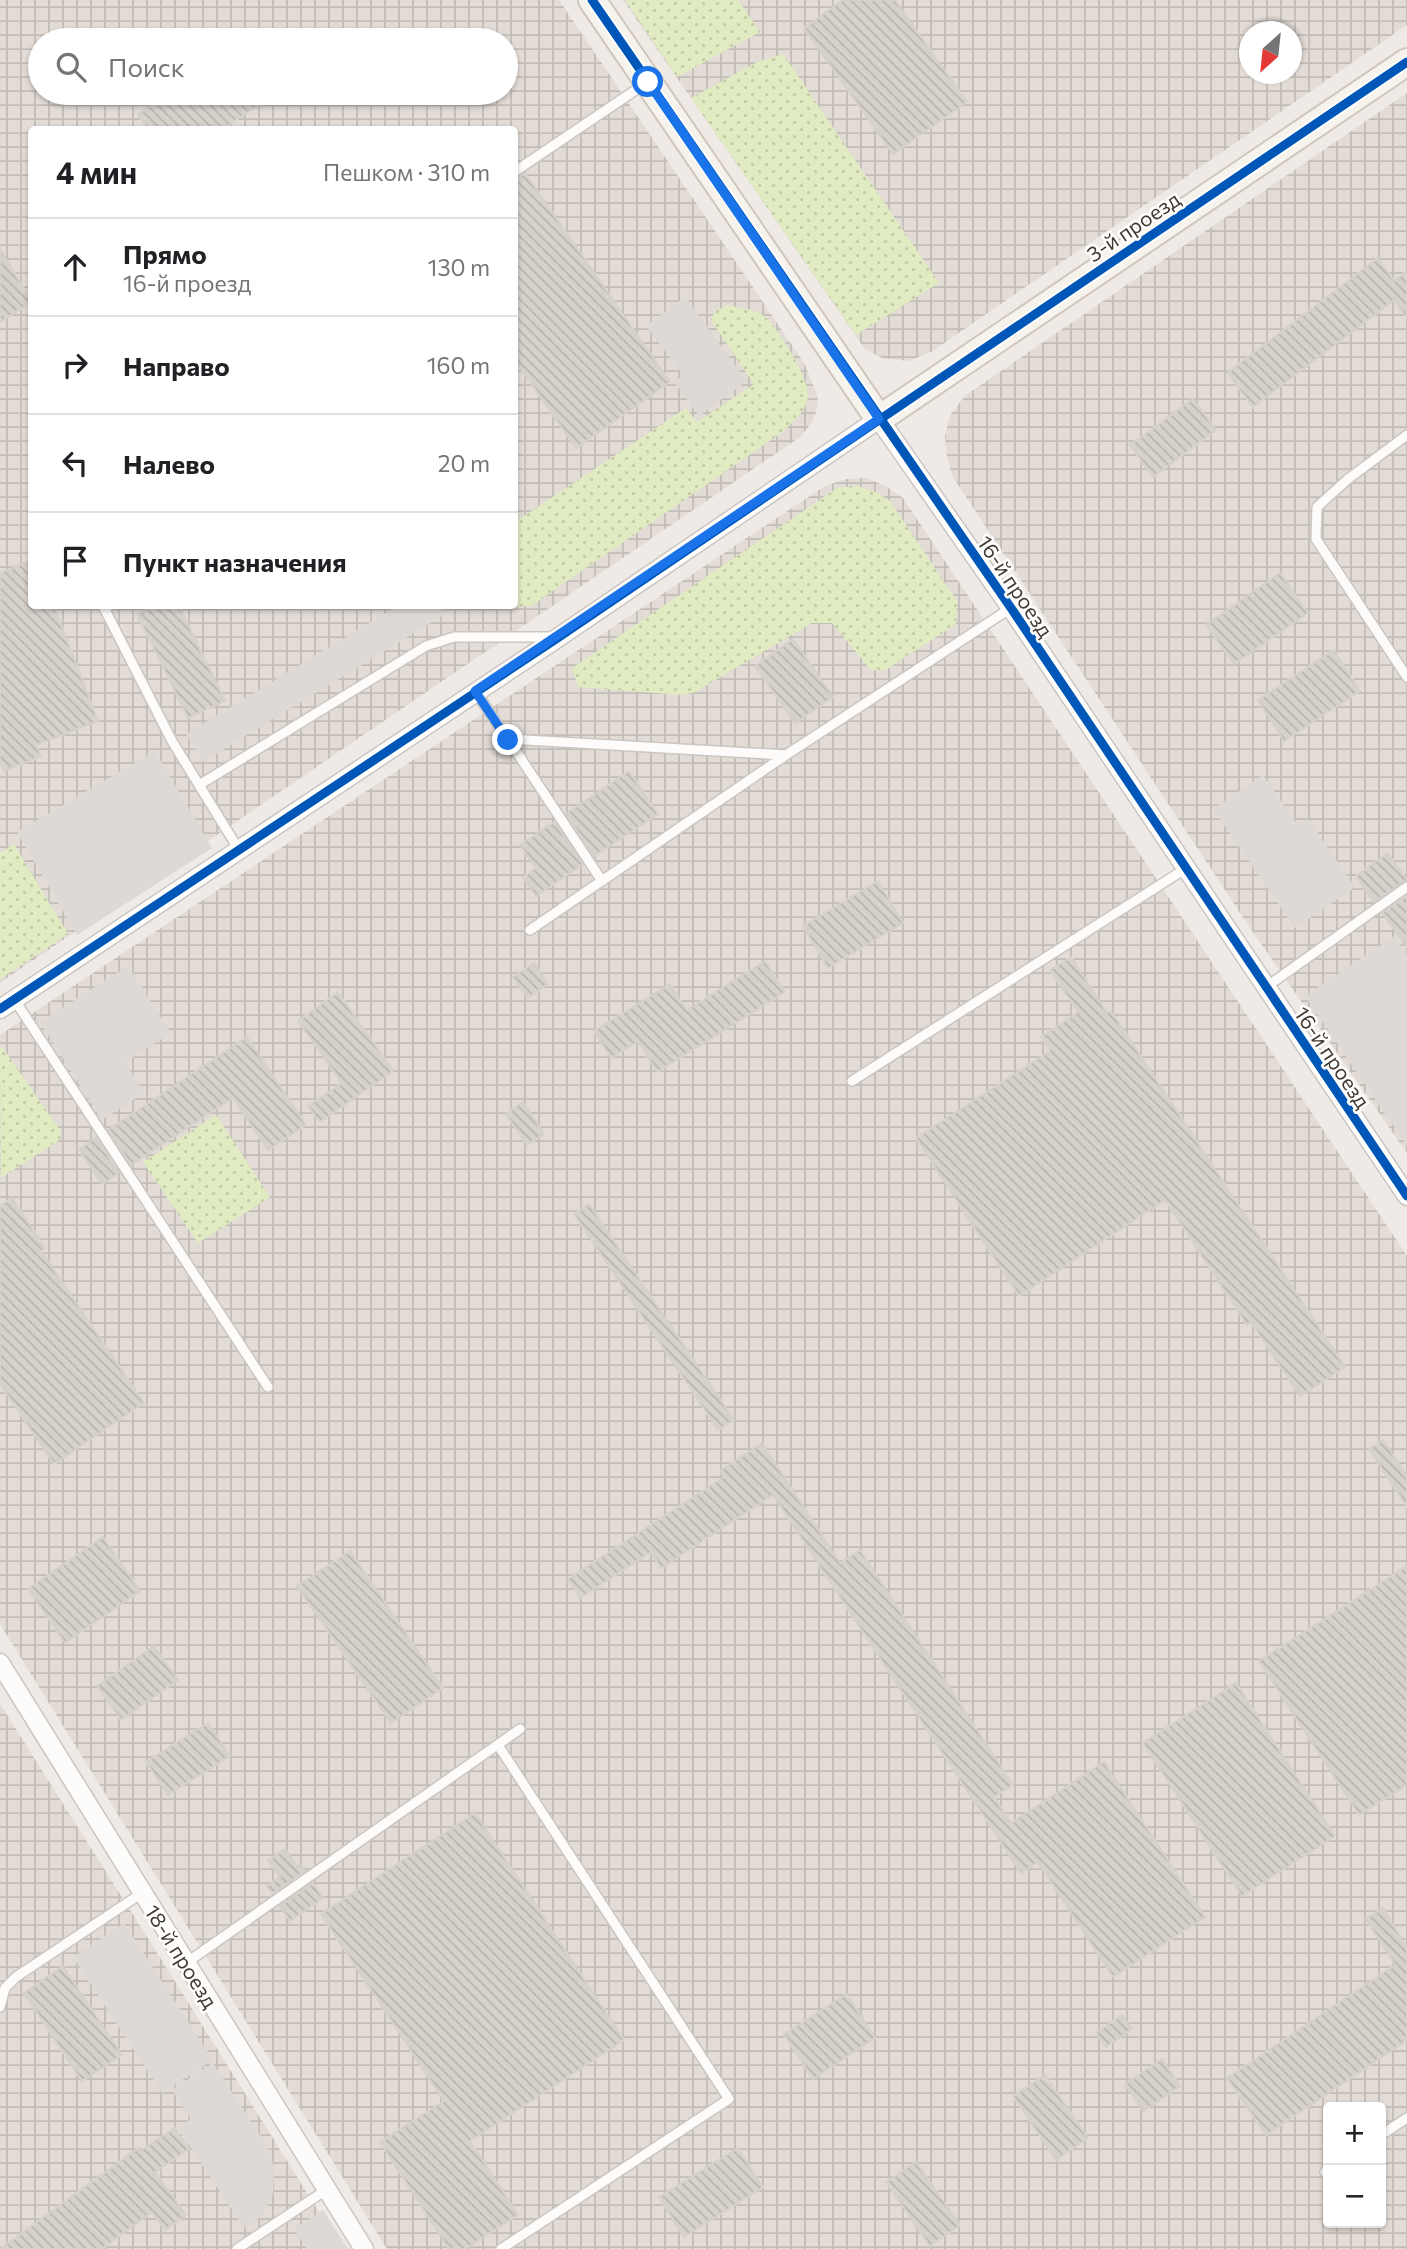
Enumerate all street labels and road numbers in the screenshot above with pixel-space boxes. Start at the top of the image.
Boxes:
street label: 3-й проезд [1082,186,1184,266]
street label: 16-й проезд [973,531,1059,641]
street label: 16-й проезд [1290,1002,1376,1112]
street label: 18-й проезд [140,1900,224,2012]

